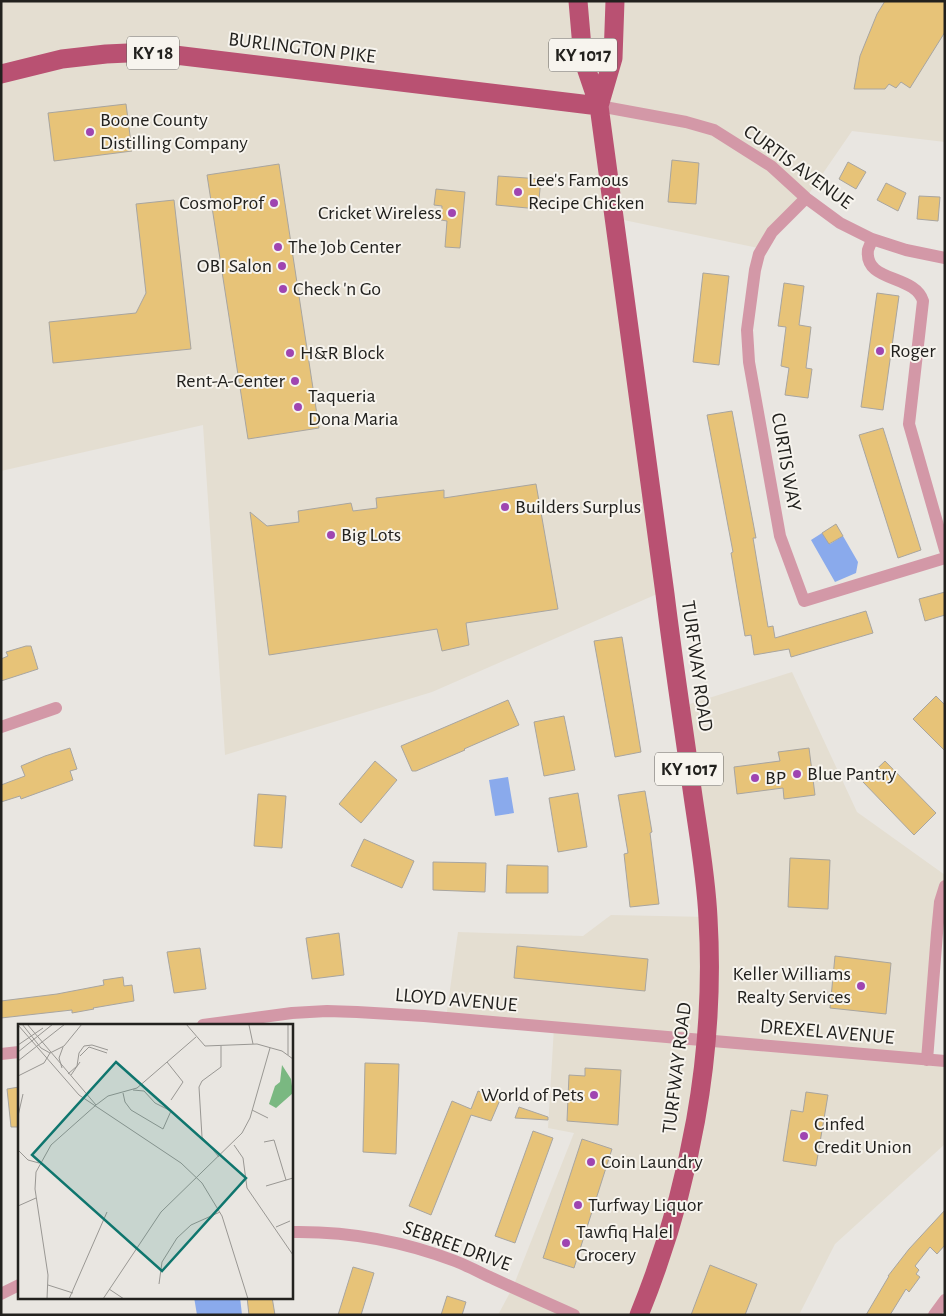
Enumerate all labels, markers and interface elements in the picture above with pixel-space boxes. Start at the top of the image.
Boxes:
street label: BURLINGTON PIKE [227,29,377,67]
road number: KY 18 [127,36,179,70]
road number: KY 1017 [549,38,617,72]
place label: Boone County Distilling Company [100,110,248,153]
street label: CURTIS AVENUE [740,121,856,213]
marker: Boone County Distilling Company [84,126,96,138]
place label: Lee's Famous Recipe Chicken [528,170,645,213]
marker: Lee's Famous Recipe Chicken [512,186,524,198]
place label: CosmoProf [179,193,265,213]
marker: CosmoProf [268,197,280,209]
place label: Cricket Wireless [318,203,442,223]
marker: Cricket Wireless [446,207,458,219]
place label: The Job Center [288,237,402,257]
marker: The Job Center [272,241,284,253]
place label: OBI Salon [197,256,272,276]
marker: OBI Salon [276,260,288,272]
place label: Check 'n Go [293,279,381,299]
marker: Check 'n Go [277,283,289,295]
place label: Roger [890,341,936,361]
place label: H&R Block [300,343,384,363]
marker: Roger [874,345,886,357]
marker: H&R Block [284,347,296,359]
place label: Rent-A-Center [176,371,286,391]
marker: Rent-A-Center [289,375,301,387]
place label: Taqueria Dona Maria [308,386,399,429]
marker: Taqueria Dona Maria [292,401,304,413]
street label: CURTIS WAY [767,411,805,513]
place label: Builders Surplus [515,497,641,517]
marker: Builders Surplus [499,501,511,513]
place label: Big Lots [341,525,401,545]
marker: Big Lots [325,529,337,541]
street label: TURFWAY ROAD [678,599,716,733]
road number: KY 1017 [655,752,723,786]
place label: Blue Pantry [807,764,897,784]
place label: BP [765,768,786,788]
marker: Blue Pantry [791,768,803,780]
marker: BP [749,772,761,784]
place label: Keller Williams Realty Services [733,964,851,1007]
marker: Keller Williams Realty Services [855,980,867,992]
street label: LLOYD AVENUE [394,985,518,1015]
street label: TURFWAY ROAD [659,1001,695,1135]
street label: DREXEL AVENUE [759,1016,895,1048]
inset map [18,1024,292,1298]
place label: World of Pets [481,1085,584,1105]
marker: World of Pets [588,1089,600,1101]
place label: Cinfed Credit Union [814,1114,912,1157]
marker: Cinfed Credit Union [798,1130,810,1142]
place label: Coin Laundry [601,1152,703,1172]
marker: Coin Laundry [585,1156,597,1168]
place label: Turfway Liquor [588,1195,703,1215]
marker: Turfway Liquor [572,1199,584,1211]
street label: SEBREE DRIVE [400,1217,514,1275]
place label: Tawfiq Halel Grocery [576,1222,673,1265]
marker: Tawfiq Halel Grocery [560,1237,572,1249]

